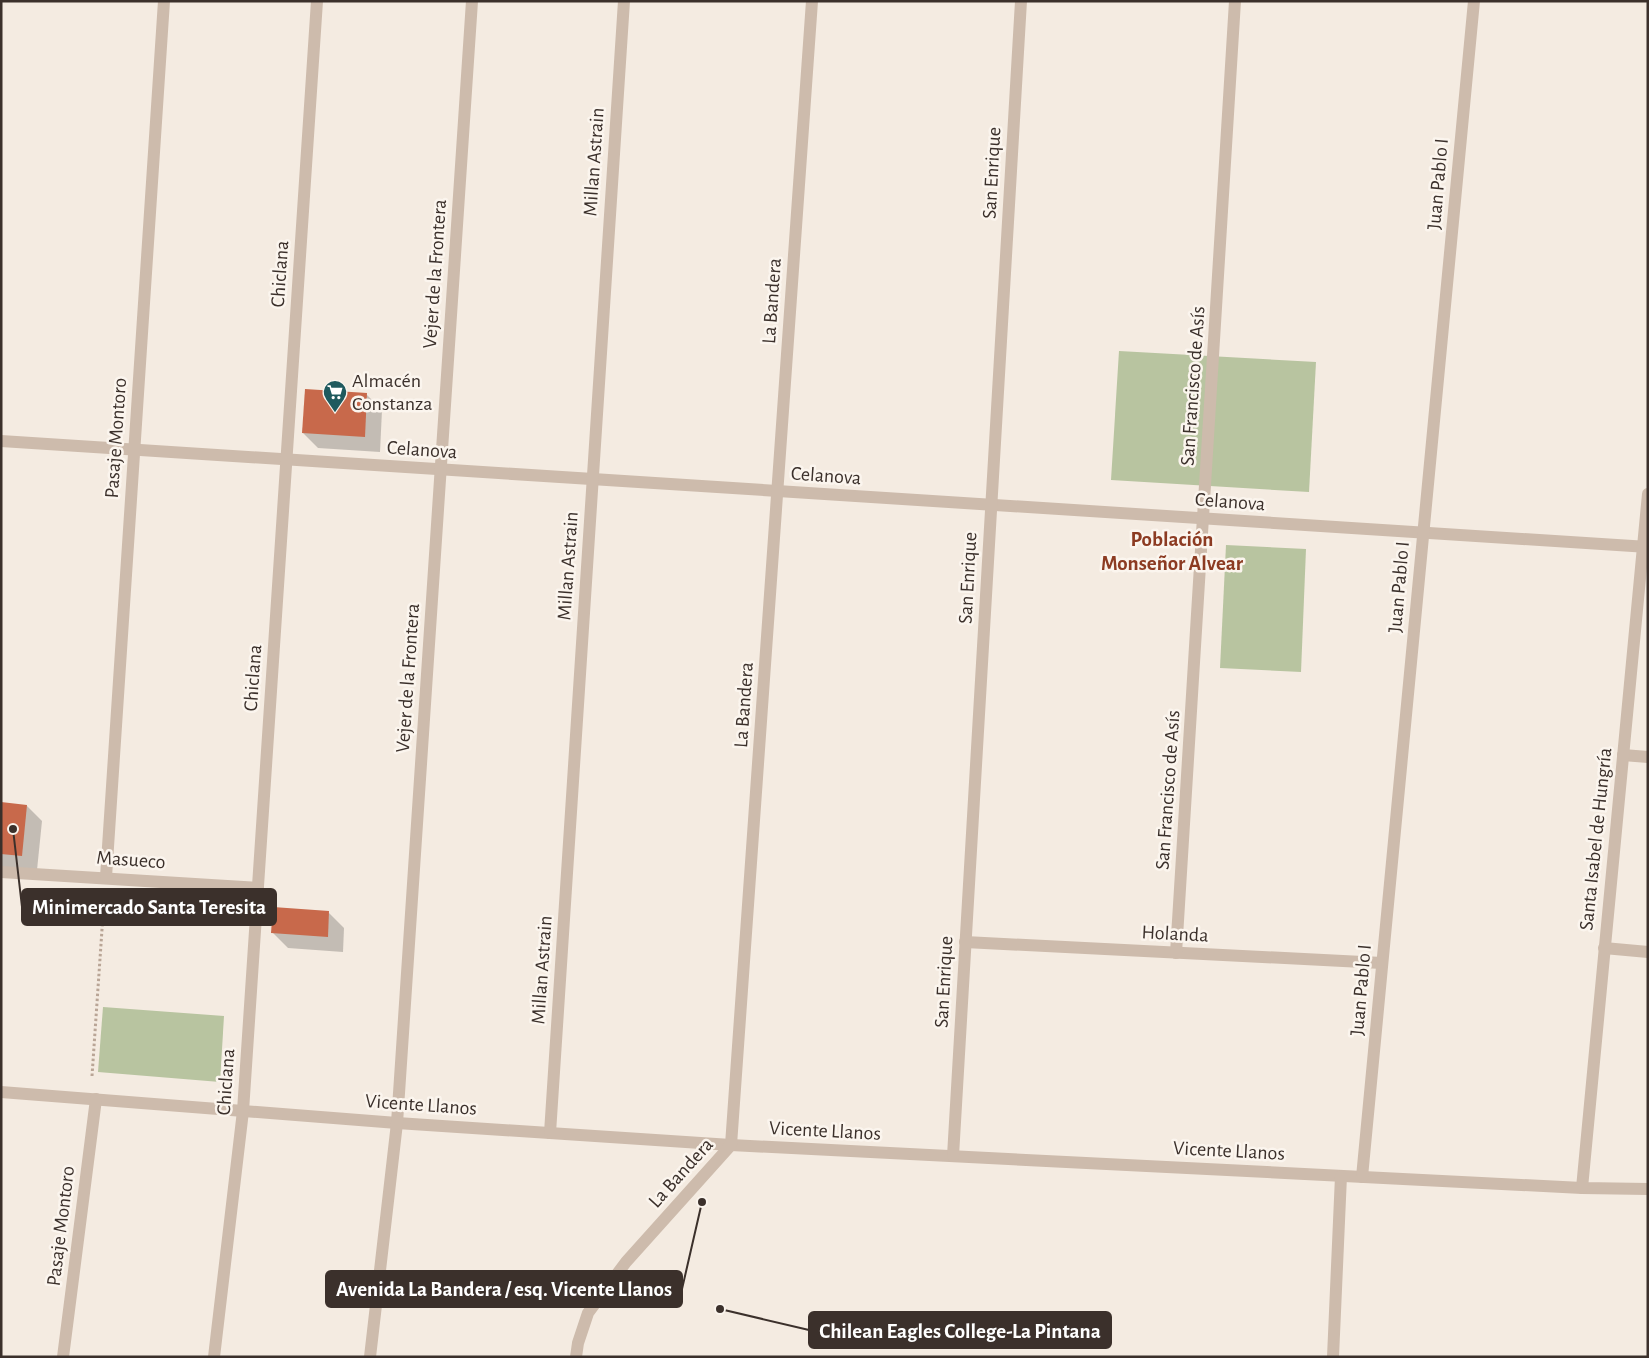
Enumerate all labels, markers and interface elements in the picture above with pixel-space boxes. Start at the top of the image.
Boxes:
street label: Millan Astrain [580,107,608,217]
street label: San Enrique [980,126,1004,220]
street label: Juan Pablo I [1424,137,1452,231]
street label: Vejer de la Frontera [420,199,450,349]
street label: Chiclana [268,240,292,308]
street label: La Bandera [759,257,785,345]
street label: San Francisco de Asís [1177,305,1209,467]
place label: Almacén Constanza [352,371,433,414]
street label: Pasaje Montoro [102,377,130,499]
supermarket icon: Almacén Constanza [322,379,348,413]
street label: Celanova [386,438,458,462]
street label: Celanova [790,464,862,488]
street label: Celanova [1194,490,1266,514]
street label: Millan Astrain [554,511,582,621]
district label: Población Monseñor Alvear [1101,529,1244,574]
street label: San Enrique [956,531,980,625]
street label: Juan Pablo I [1385,540,1413,634]
street label: Vejer de la Frontera [393,603,423,753]
street label: Chiclana [241,644,265,712]
street label: La Bandera [731,661,757,749]
street label: San Francisco de Asís [1152,709,1184,871]
street label: Santa Isabel de Hungría [1576,747,1616,931]
street label: Masueco [96,848,166,872]
callout: Minimercado Santa Teresita [22,889,276,925]
text: Minimercado Santa Teresita [32,897,266,918]
street label: Millan Astrain [528,915,556,1025]
street label: Holanda [1141,922,1209,946]
street label: San Enrique [932,935,956,1029]
street label: Juan Pablo I [1347,943,1375,1037]
street label: Chiclana [214,1048,238,1116]
street label: Vicente Llanos [365,1091,477,1119]
street label: Vicente Llanos [769,1118,881,1144]
street label: La Bandera [645,1134,717,1212]
street label: Vicente Llanos [1173,1138,1285,1164]
street label: Pasaje Montoro [44,1165,78,1287]
callout: Avenida La Bandera / esq. Vicente Llanos [326,1271,682,1307]
text: Avenida La Bandera / esq. Vicente Llanos [336,1279,672,1300]
callout: Chilean Eagles College-La Pintana [809,1312,1111,1348]
text: Chilean Eagles College-La Pintana [819,1321,1101,1342]

